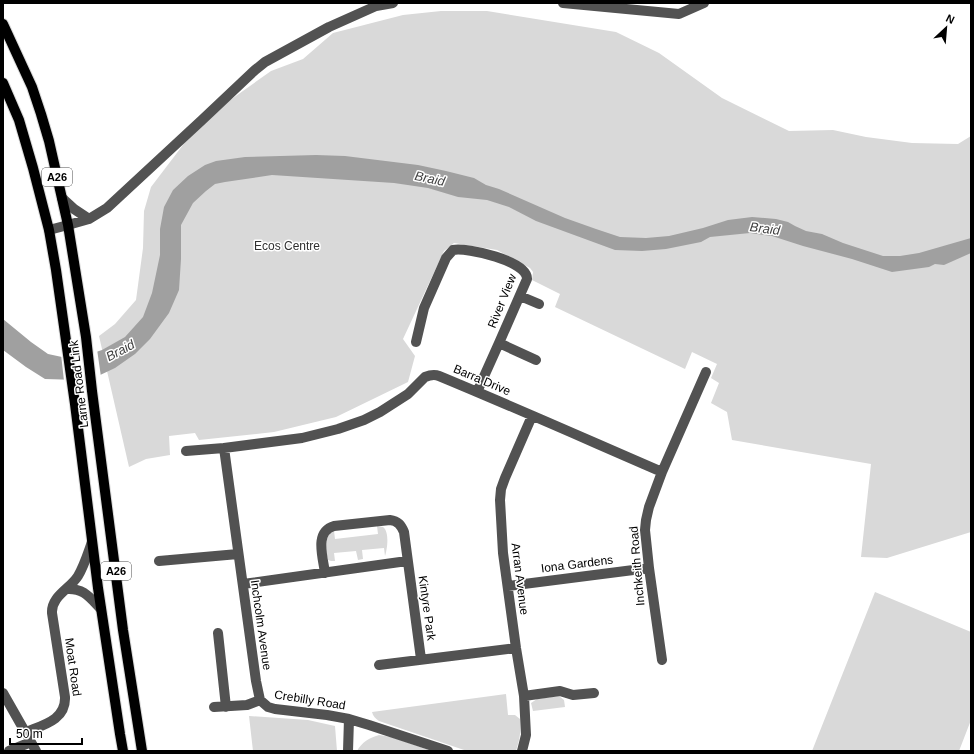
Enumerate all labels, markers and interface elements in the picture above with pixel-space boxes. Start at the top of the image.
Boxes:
north arrow [926,8,966,48]
text: N [944,12,957,26]
road number: A26 [42,168,72,186]
water label: Braid [413,168,447,189]
water label: Braid [749,219,782,238]
park label: Ecos Centre [254,239,320,253]
street label: River View [485,272,519,330]
water label: Braid [103,336,138,364]
street label: Larne Road Link [67,338,91,429]
street label: Barra Drive [451,362,513,398]
street label: Inchkeith Road [627,526,647,606]
street label: Arran Avenue [509,542,531,616]
street label: Iona Gardens [540,553,614,575]
road number: A26 [101,562,131,580]
street label: Kintyre Park [416,575,439,642]
street label: Inchcolm Avenue [248,579,274,671]
street label: Moat Road [62,637,84,697]
street label: Crebilly Road [273,687,347,713]
scale bar [10,720,82,746]
text: 50 m [16,727,43,741]

